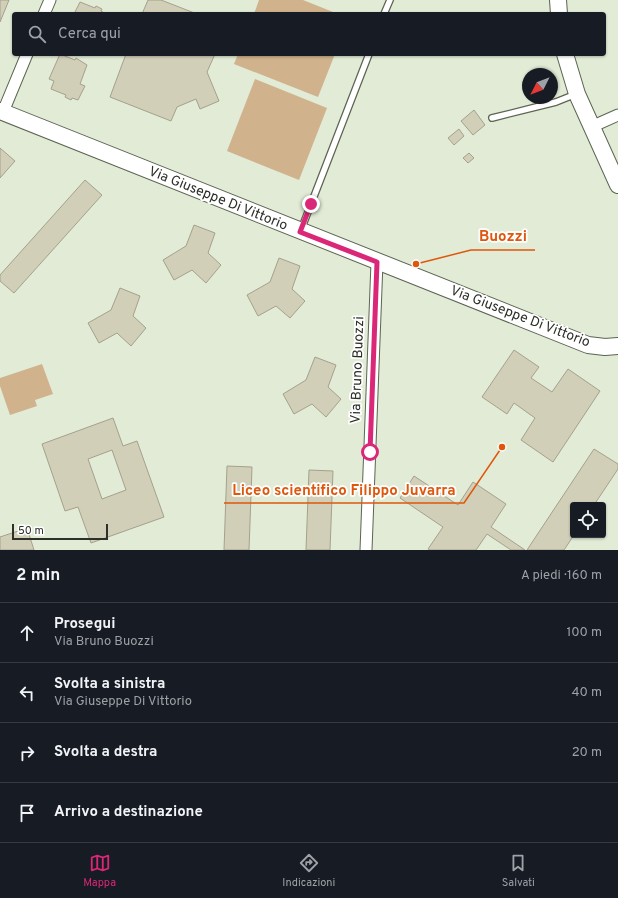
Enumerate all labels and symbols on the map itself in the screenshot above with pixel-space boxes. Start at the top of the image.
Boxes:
north arrow [522,68,558,104]
street label: Via Giuseppe Di Vittorio [146,163,290,235]
route end [302,195,320,213]
callout: Buozzi [471,223,535,250]
text: Buozzi [479,228,527,247]
street label: Via Giuseppe Di Vittorio [448,282,593,352]
street label: Via Bruno Buozzi [348,316,368,424]
route start [361,443,379,461]
callout: Liceo scientifico Filippo Juvarra [224,476,464,503]
text: Liceo scientifico Filippo Juvarra [232,482,456,501]
scale bar [12,522,108,541]

